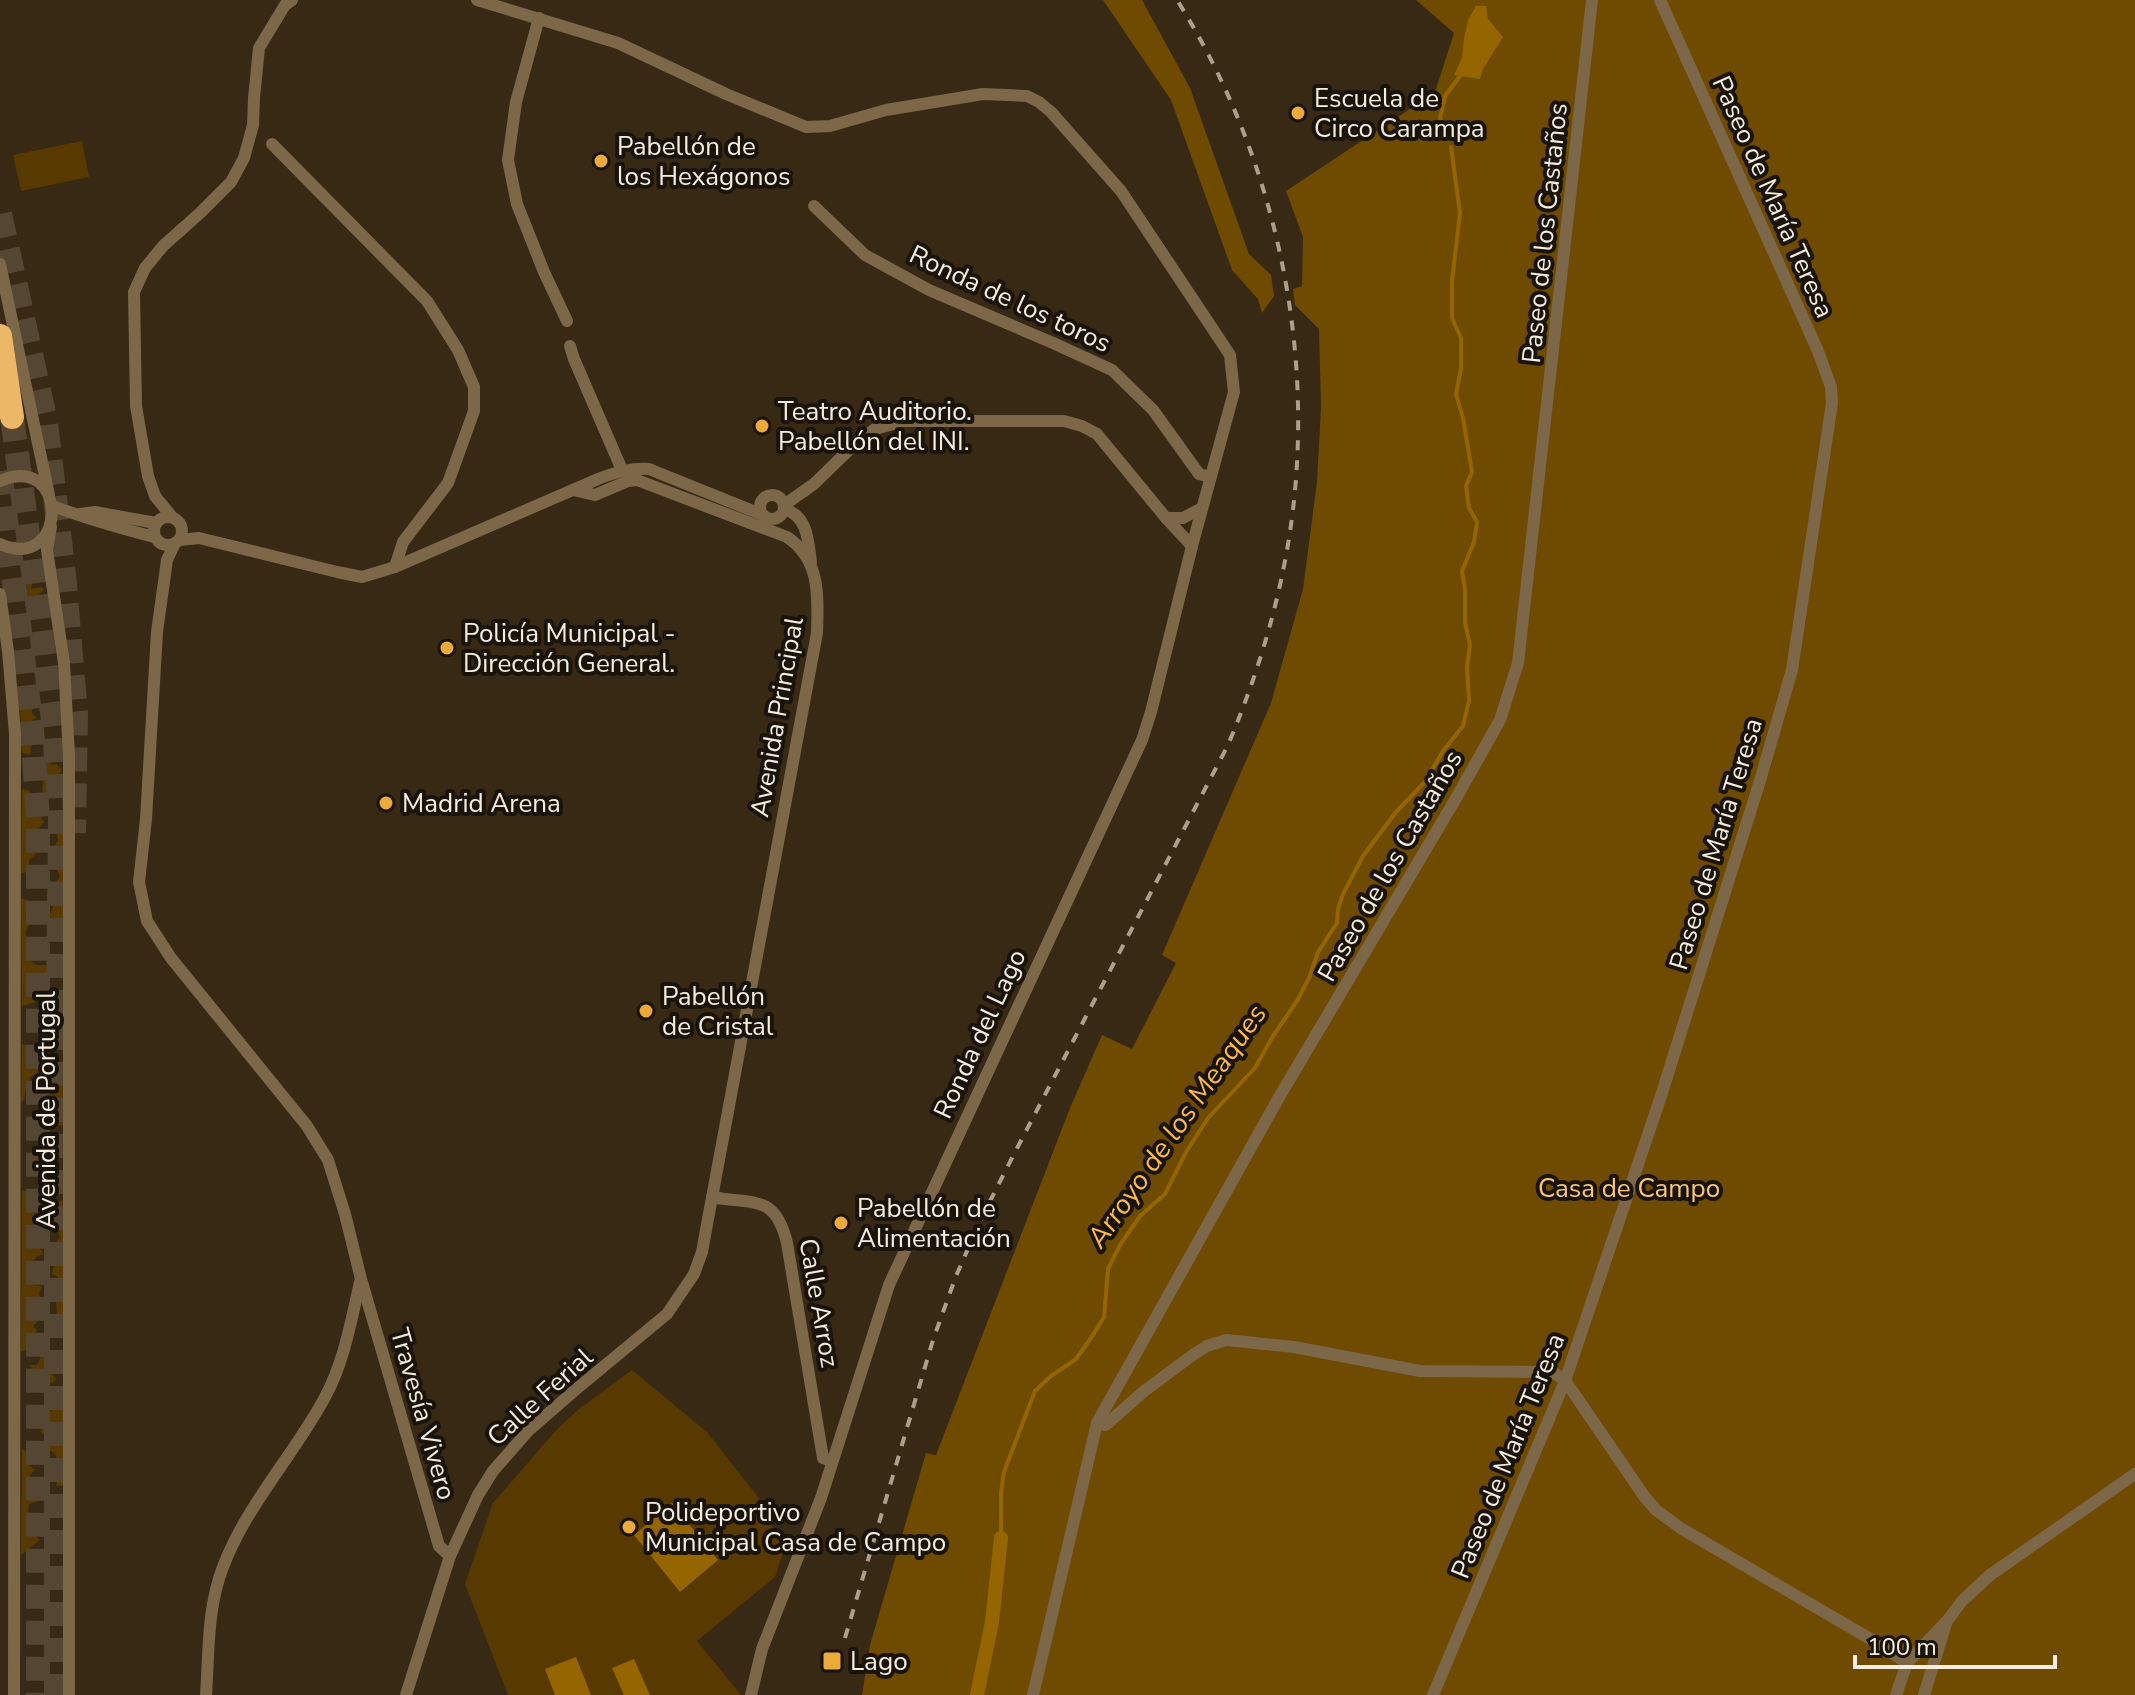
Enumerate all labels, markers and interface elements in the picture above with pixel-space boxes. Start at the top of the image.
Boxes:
street label: Paseo de María Teresa [1704,71,1842,323]
place label: Escuela de Circo Carampa [1314,81,1485,146]
street label: Paseo de los Castaños [1514,101,1576,365]
marker: Escuela de Circo Carampa [1289,104,1307,122]
place label: Pabellón de los Hexágonos [617,129,790,194]
marker: Pabellón de los Hexágonos [592,152,610,170]
street label: Ronda de los toros [904,237,1116,361]
place label: Teatro Auditorio. Pabellón del INI. [778,394,972,459]
marker: Teatro Auditorio. Pabellón del INI. [753,417,771,435]
street label: Avenida Principal [742,614,812,820]
place label: Policía Municipal - Dirección General. [463,616,676,681]
marker: Policía Municipal - Dirección General. [438,639,456,657]
street label: Paseo de María Teresa [1661,714,1771,974]
street label: Paseo de los Castaños [1309,744,1471,988]
place label: Madrid Arena [402,786,561,821]
marker: Madrid Arena [377,794,395,812]
street label: Ronda del Lago [925,944,1035,1124]
place label: Pabellón de Cristal [662,979,774,1044]
street label: Avenida de Portugal [29,991,64,1229]
water label: Arroyo de los Meaques [1078,997,1276,1256]
marker: Pabellón de Cristal [637,1002,655,1020]
park label: Casa de Campo [1538,1171,1720,1206]
place label: Pabellón de Alimentación [857,1191,1011,1256]
marker: Pabellón de Alimentación [832,1214,850,1232]
street label: Calle Arroz [790,1236,848,1370]
street label: Travesía Vivero [382,1324,464,1504]
street label: Paseo de María Teresa [1443,1328,1573,1584]
street label: Calle Ferial [480,1340,601,1454]
place label: Polideportivo Municipal Casa de Campo [645,1495,946,1560]
marker: Polideportivo Municipal Casa de Campo [620,1518,638,1536]
scale bar [1855,1619,2055,1669]
text: 100 m [1867,1631,1937,1663]
place label: Lago [850,1644,908,1679]
marker: Lago [821,1650,843,1672]

